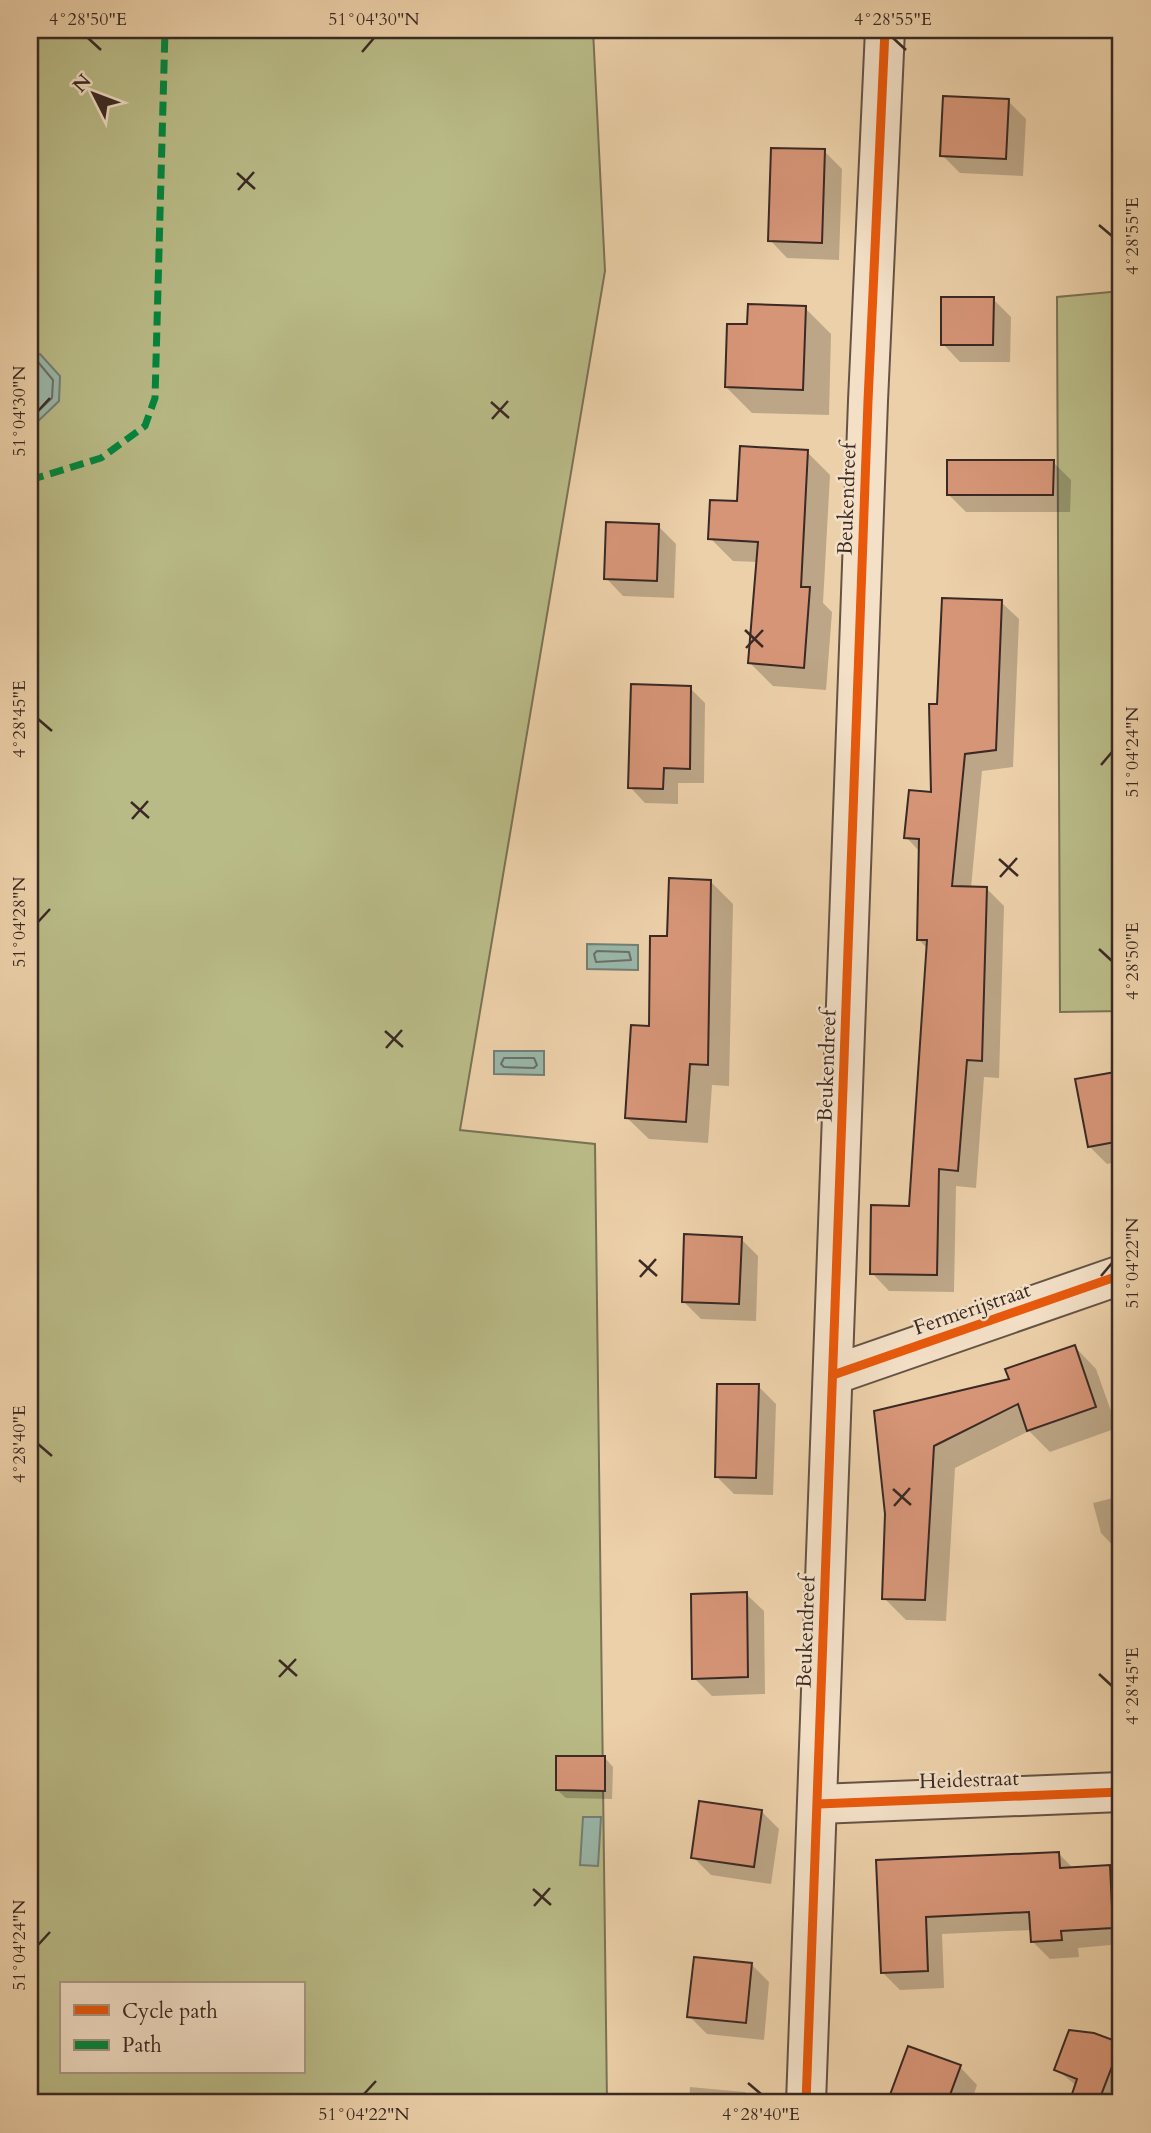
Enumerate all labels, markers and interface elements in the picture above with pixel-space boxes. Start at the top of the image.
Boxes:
text: 4°28'50"E [49,7,127,32]
text: 51°04'30"N [328,7,420,32]
text: 4°28'55"E [854,7,932,32]
north arrow [60,60,130,130]
text: N [67,68,98,98]
text: 4°28'55"E [1120,197,1145,275]
text: 51°04'30"N [7,365,32,457]
street label: Beukendreef [831,439,864,556]
text: 4°28'45"E [7,680,32,758]
text: 51°04'24"N [1120,706,1145,798]
text: 51°04'28"N [7,876,32,968]
text: 4°28'50"E [1120,922,1145,1000]
street label: Beukendreef [811,1006,844,1123]
text: 51°04'22"N [1120,1217,1145,1309]
street label: Fermerijstraat [910,1275,1035,1343]
text: 4°28'40"E [7,1405,32,1483]
street label: Beukendreef [790,1572,823,1689]
text: 4°28'45"E [1120,1647,1145,1725]
street label: Heidestraat [919,1764,1020,1796]
text: 51°04'24"N [7,1899,32,1991]
legend [60,1982,304,2074]
text: Cycle path [122,1997,218,2026]
text: Path [122,2031,162,2060]
text: 51°04'22"N [318,2102,410,2127]
text: 4°28'40"E [722,2102,800,2127]

